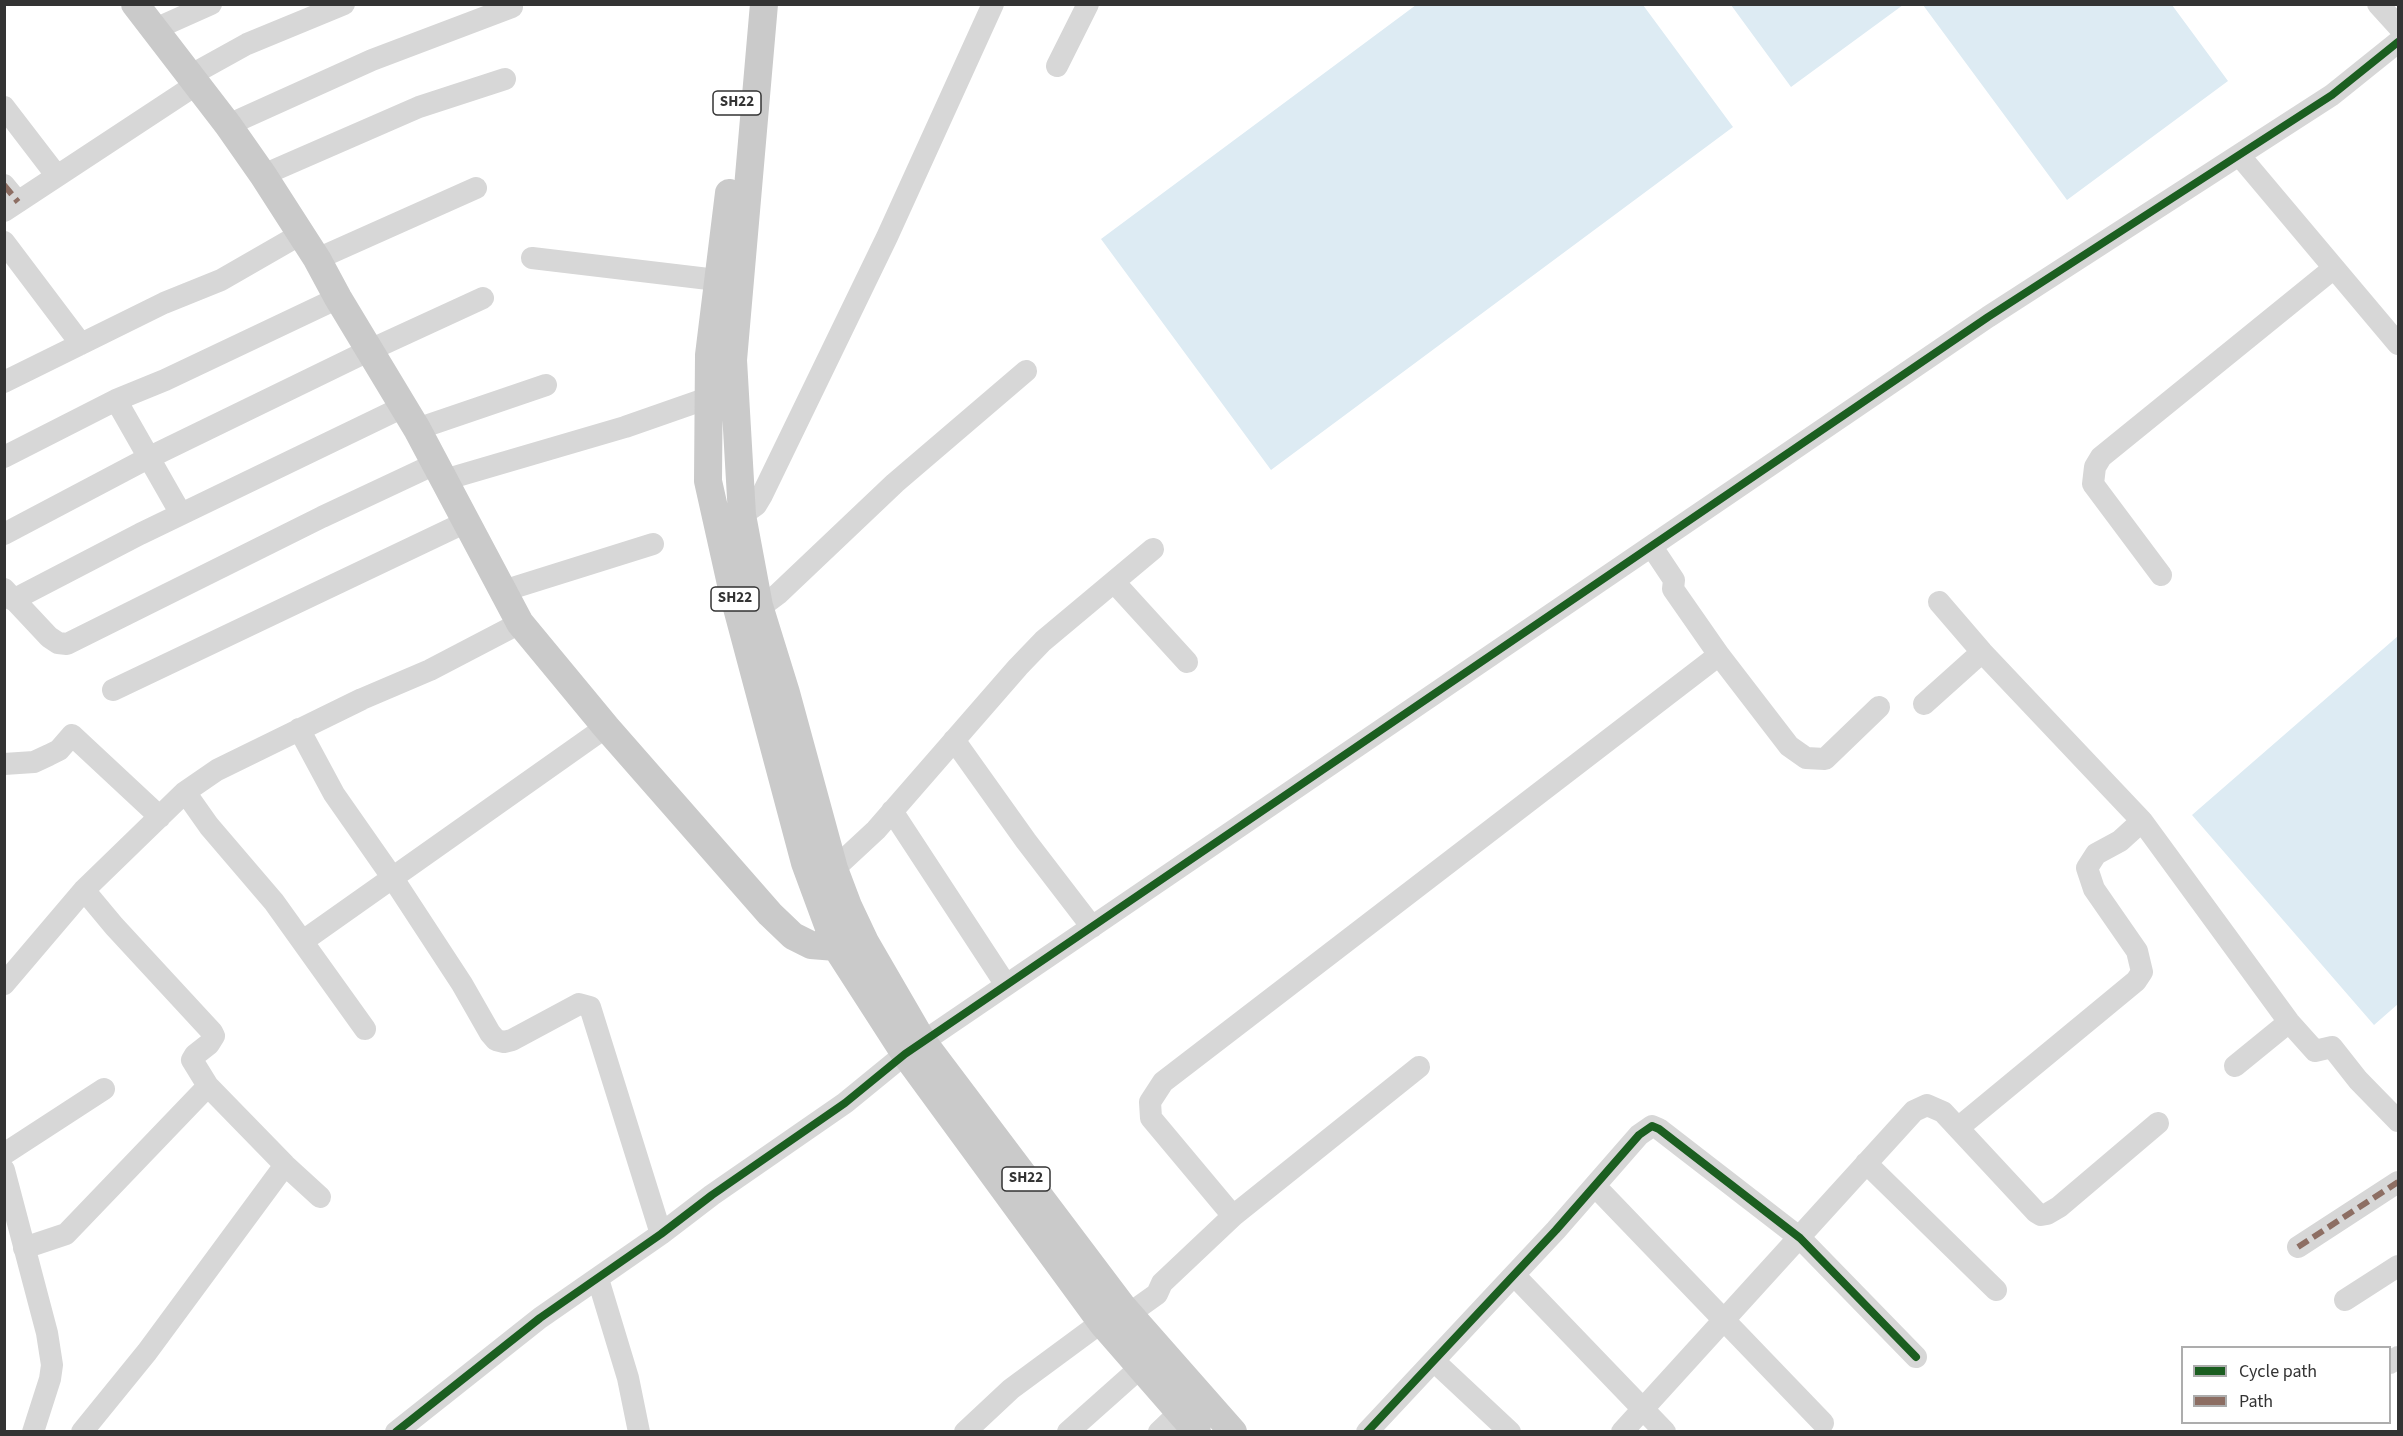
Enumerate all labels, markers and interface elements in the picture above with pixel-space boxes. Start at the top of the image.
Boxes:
road number: SH22 [713,91,761,115]
road number: SH22 [711,587,759,611]
road number: SH22 [1002,1167,1050,1191]
legend [2181,1346,2391,1424]
text: Cycle path [2239,1359,2317,1384]
text: Path [2239,1389,2273,1414]

